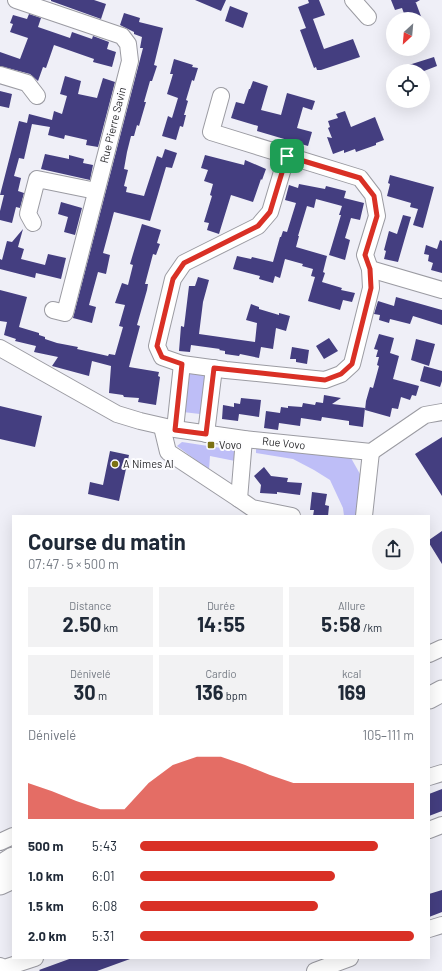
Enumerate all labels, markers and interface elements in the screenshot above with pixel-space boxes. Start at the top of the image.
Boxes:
north arrow [386,12,430,56]
map controls [386,12,430,108]
button: locate [386,64,430,108]
street label: Rue Pierre Savin [97,85,128,164]
pin [270,139,304,173]
icon: arrive [276,145,298,167]
street label: Rue Vovo [262,434,306,451]
place label: Vovo [219,438,242,451]
marker: Vovo [206,440,216,450]
place label: A Nimes Al [123,457,174,470]
marker: A Nimes Al [110,459,120,469]
text: Course du matin [28,528,186,554]
button: share [372,528,414,570]
text: 07:47 · 5 × 500 m [28,556,119,572]
text: Distance [69,599,111,612]
text: Durée [207,599,235,612]
text: Allure [338,599,365,612]
text: 2.50 [63,612,101,636]
text: 14:55 [197,612,245,636]
text: 5:58 [321,612,361,636]
text: km [101,621,118,634]
text: /km [361,621,382,634]
text: Dénivelé [70,667,111,680]
text: Cardio [206,667,236,680]
text: kcal [342,667,361,680]
text: 30 [74,680,96,704]
text: 136 [195,680,224,704]
text: 169 [337,680,366,704]
text: m [96,689,107,702]
text: bpm [224,689,247,702]
text: Dénivelé [28,727,76,743]
text: 105–111 m [362,727,414,743]
text: 500 m [28,838,63,854]
text: 5:43 [92,838,117,854]
text: 1.0 km [28,868,64,884]
text: 6:01 [92,868,115,884]
text: 1.5 km [28,898,64,914]
text: 6:08 [92,898,117,914]
text: 2.0 km [28,928,66,944]
text: 5:31 [92,928,114,944]

